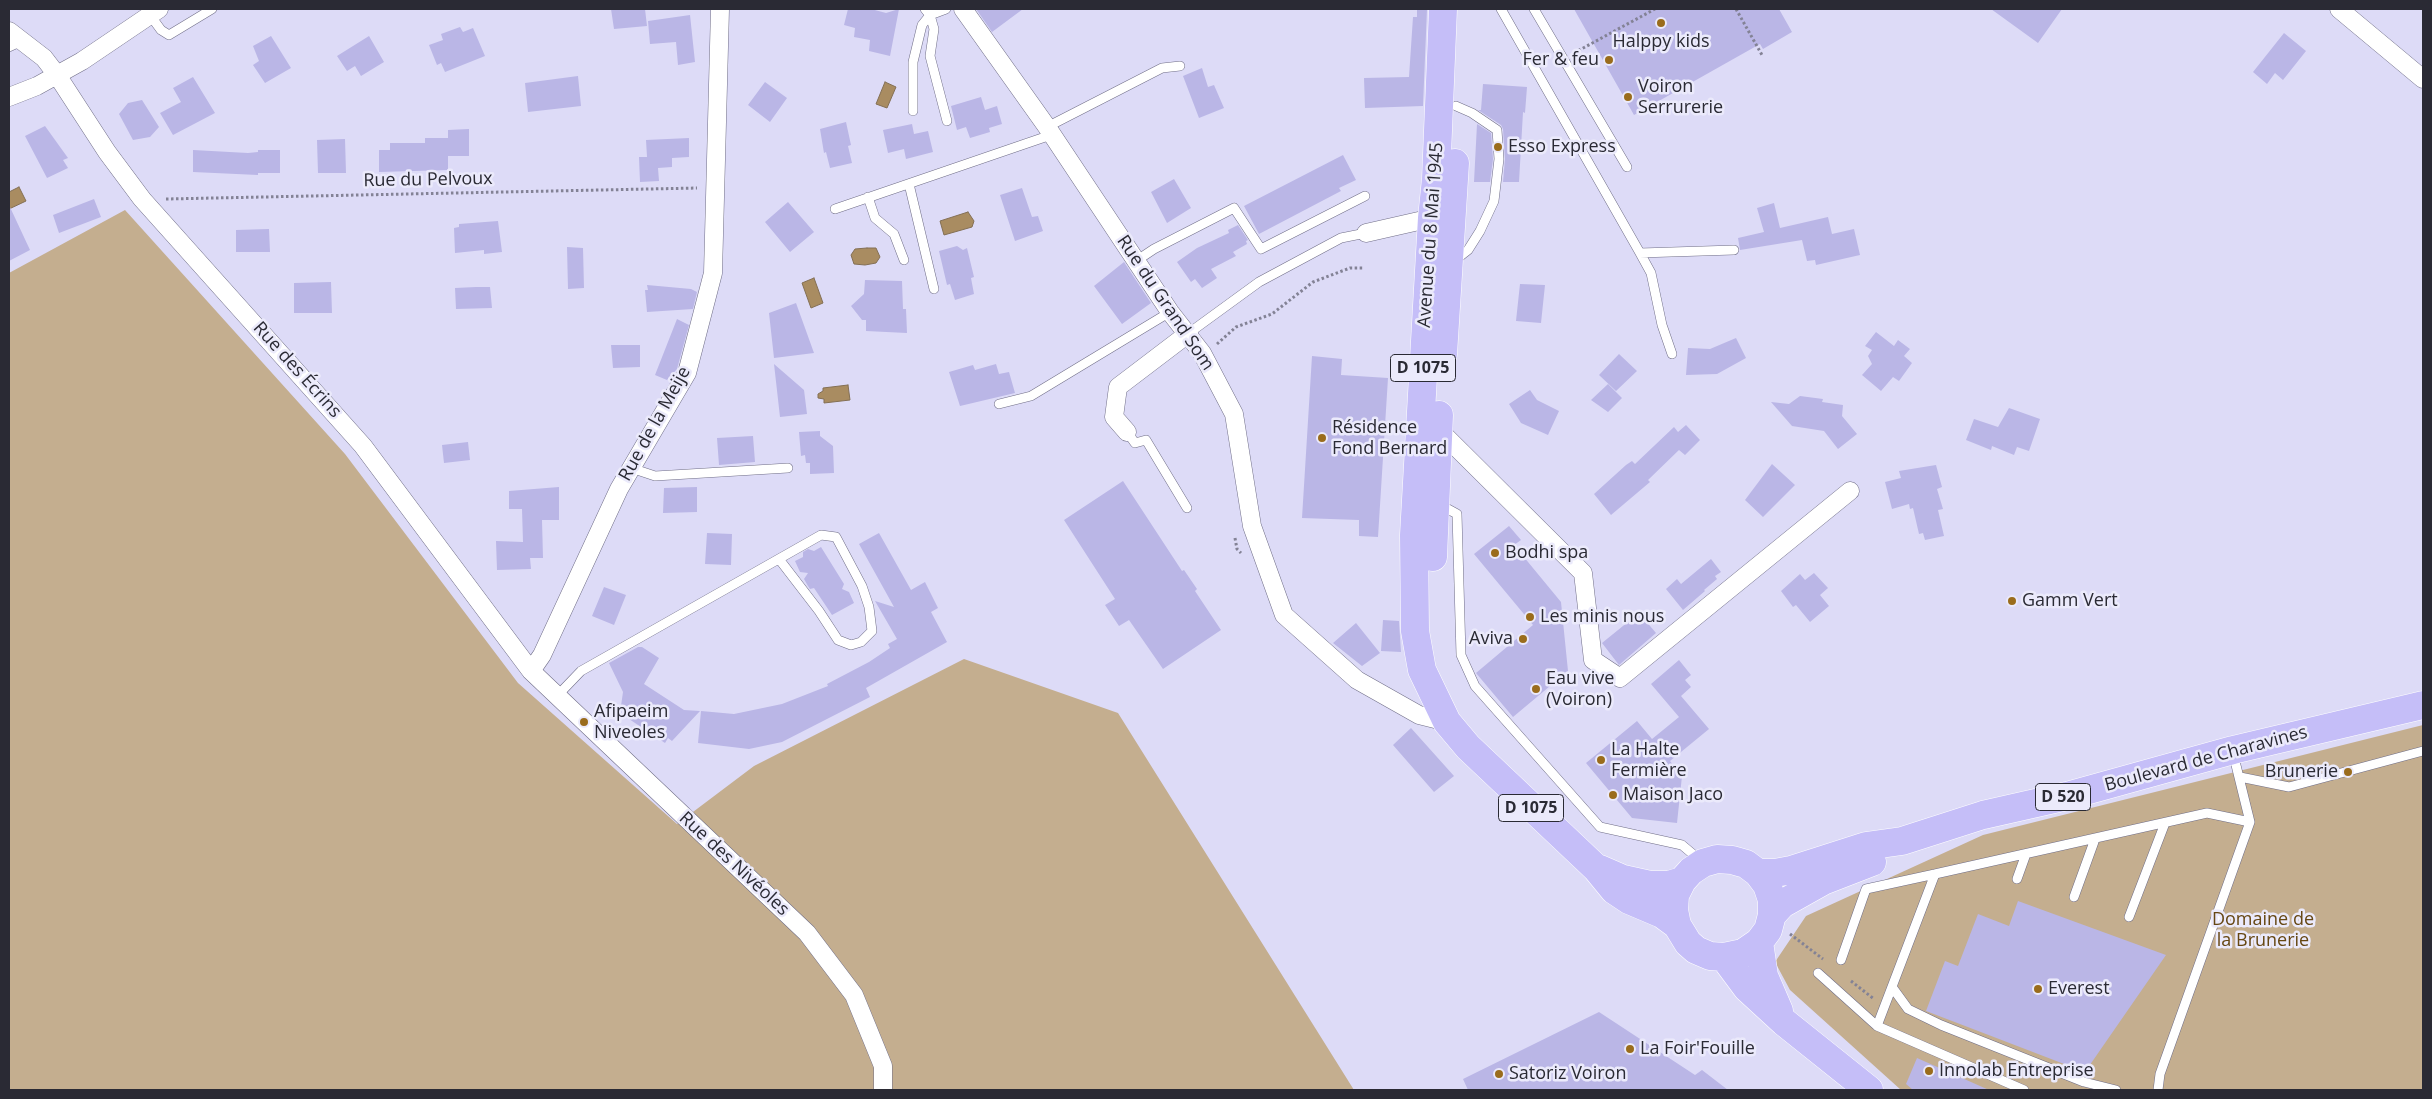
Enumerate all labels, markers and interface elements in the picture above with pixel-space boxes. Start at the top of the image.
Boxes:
marker: Halppy kids [1655,17,1667,29]
place label: Halppy kids [1612,31,1710,53]
place label: Fer & feu [1523,49,1599,71]
marker: Fer & feu [1603,54,1615,66]
place label: Voiron Serrurerie [1638,76,1723,118]
marker: Voiron Serrurerie [1622,91,1634,103]
place label: Esso Express [1508,136,1616,158]
marker: Esso Express [1492,141,1504,153]
street label: Avenue du 8 Mai 1945 [1414,142,1448,328]
street label: Rue du Pelvoux [363,168,493,192]
street label: Rue du Grand Som [1112,231,1218,375]
street label: Rue des Écrins [248,318,346,422]
road number: D 1075 [1390,354,1456,382]
street label: Rue de la Meije [615,363,695,485]
place label: Résidence Fond Bernard [1332,417,1447,459]
marker: Résidence Fond Bernard [1316,432,1328,444]
place label: Bodhi spa [1505,542,1588,564]
marker: Bodhi spa [1489,547,1501,559]
place label: Gamm Vert [2022,590,2118,612]
marker: Gamm Vert [2006,595,2018,607]
place label: Les minis nous [1540,606,1664,628]
marker: Les minis nous [1524,611,1536,623]
place label: Aviva [1469,628,1513,650]
marker: Aviva [1517,633,1529,645]
place label: Eau vive (Voiron) [1546,668,1614,711]
marker: Eau vive (Voiron) [1530,683,1542,695]
place label: Afipaeim Niveoles [594,701,668,744]
marker: Afipaeim Niveoles [578,716,590,728]
street label: Boulevard de Charavines [2102,722,2310,796]
place label: La Halte Fermière [1611,739,1687,782]
marker: La Halte Fermière [1595,754,1607,766]
place label: Brunerie [2265,761,2338,783]
marker: Brunerie [2342,766,2354,778]
place label: Maison Jaco [1623,784,1723,806]
road number: D 520 [2036,784,2090,810]
marker: Maison Jaco [1607,789,1619,801]
road number: D 1075 [1498,794,1564,821]
street label: Rue des Nivéoles [675,807,793,921]
park label: Domaine de la Brunerie [2212,909,2314,952]
place label: Everest [2048,978,2110,1000]
marker: Everest [2032,983,2044,995]
place label: La Foir'Fouille [1640,1038,1755,1060]
marker: La Foir'Fouille [1624,1043,1636,1055]
place label: Innolab Entreprise [1939,1060,2094,1082]
place label: Satoriz Voiron [1509,1063,1626,1085]
marker: Innolab Entreprise [1923,1065,1935,1077]
marker: Satoriz Voiron [1493,1068,1505,1080]

